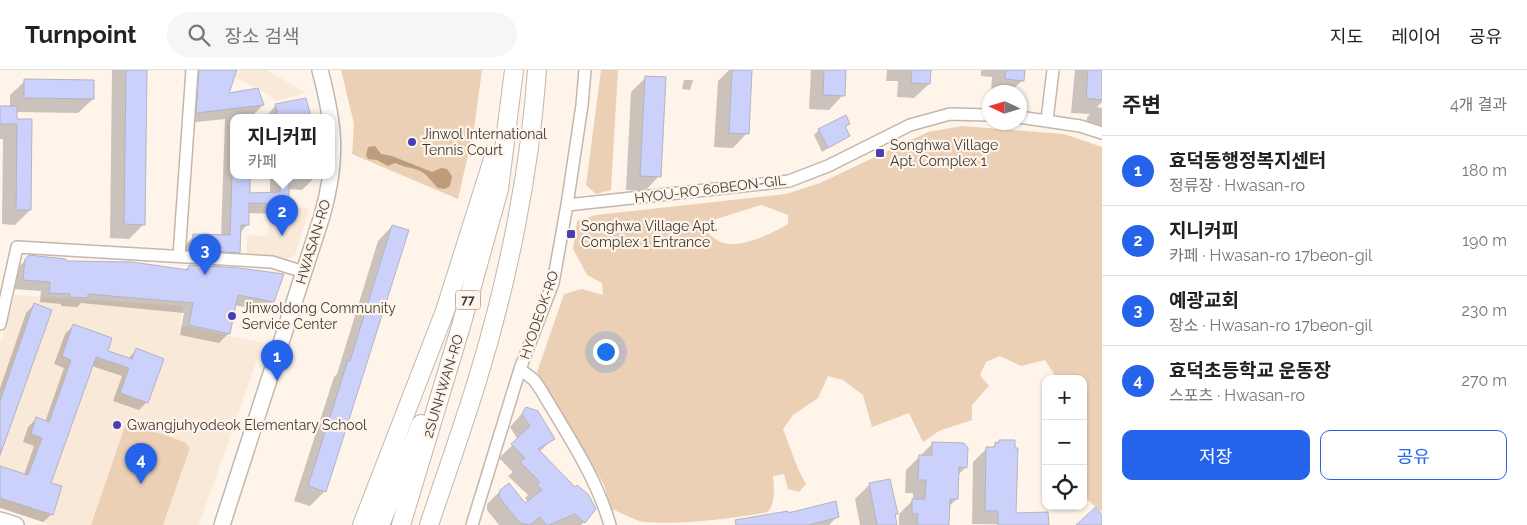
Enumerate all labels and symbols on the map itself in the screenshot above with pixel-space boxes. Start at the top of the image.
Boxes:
north arrow [982,85,1027,130]
place label: Jinwol International Tennis Court [422,126,547,158]
marker: Jinwol International Tennis Court [406,136,418,148]
place label: Songhwa Village Apt. Complex 1 [890,137,998,169]
marker: Songhwa Village Apt. Complex 1 [874,147,886,159]
street label: HYOU-RO 60BEON-GIL [633,172,787,206]
pin: 2 [266,195,298,236]
street label: HWASAN-RO [293,198,333,286]
place label: Songhwa Village Apt. Complex 1 Entrance [581,218,718,250]
marker: Songhwa Village Apt. Complex 1 Entrance [565,228,577,240]
pin: 3 [189,234,221,275]
street label: HYODEOK-RO [516,269,562,361]
road number: 77 [456,290,480,310]
place label: Jinwoldong Community Service Center [242,300,396,332]
marker: Jinwoldong Community Service Center [226,310,238,322]
street label: 2SUNHWAN-RO [420,332,466,440]
your location [593,339,619,365]
pin: 1 [261,340,293,381]
place label: Gwangjuhyodeok Elementary School [127,417,367,433]
marker: Gwangjuhyodeok Elementary School [111,419,123,431]
pin: 4 [125,443,157,484]

